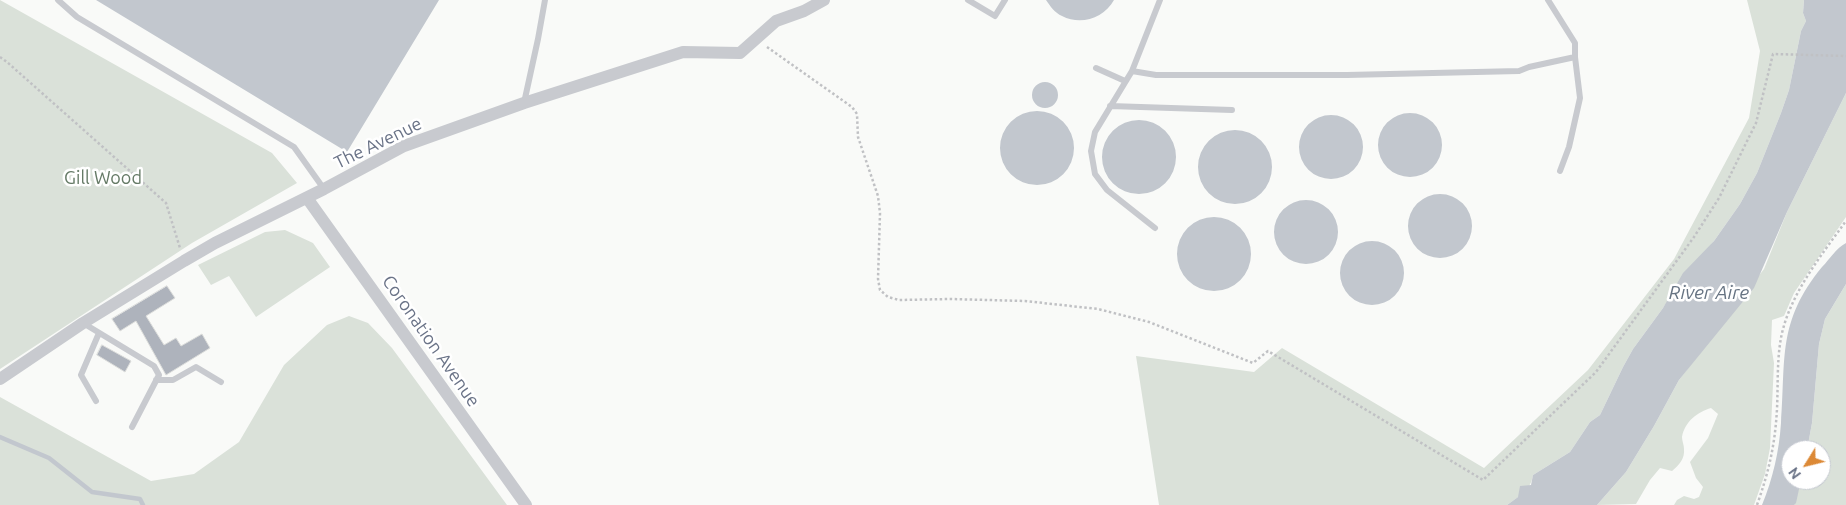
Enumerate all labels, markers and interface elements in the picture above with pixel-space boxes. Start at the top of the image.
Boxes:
street label: The Avenue [331,112,425,174]
park label: Gill Wood [64,167,142,189]
street label: Coronation Avenue [378,271,484,411]
water label: River Aire [1669,282,1749,304]
north arrow [1781,440,1831,490]
text: N [1785,464,1804,482]

